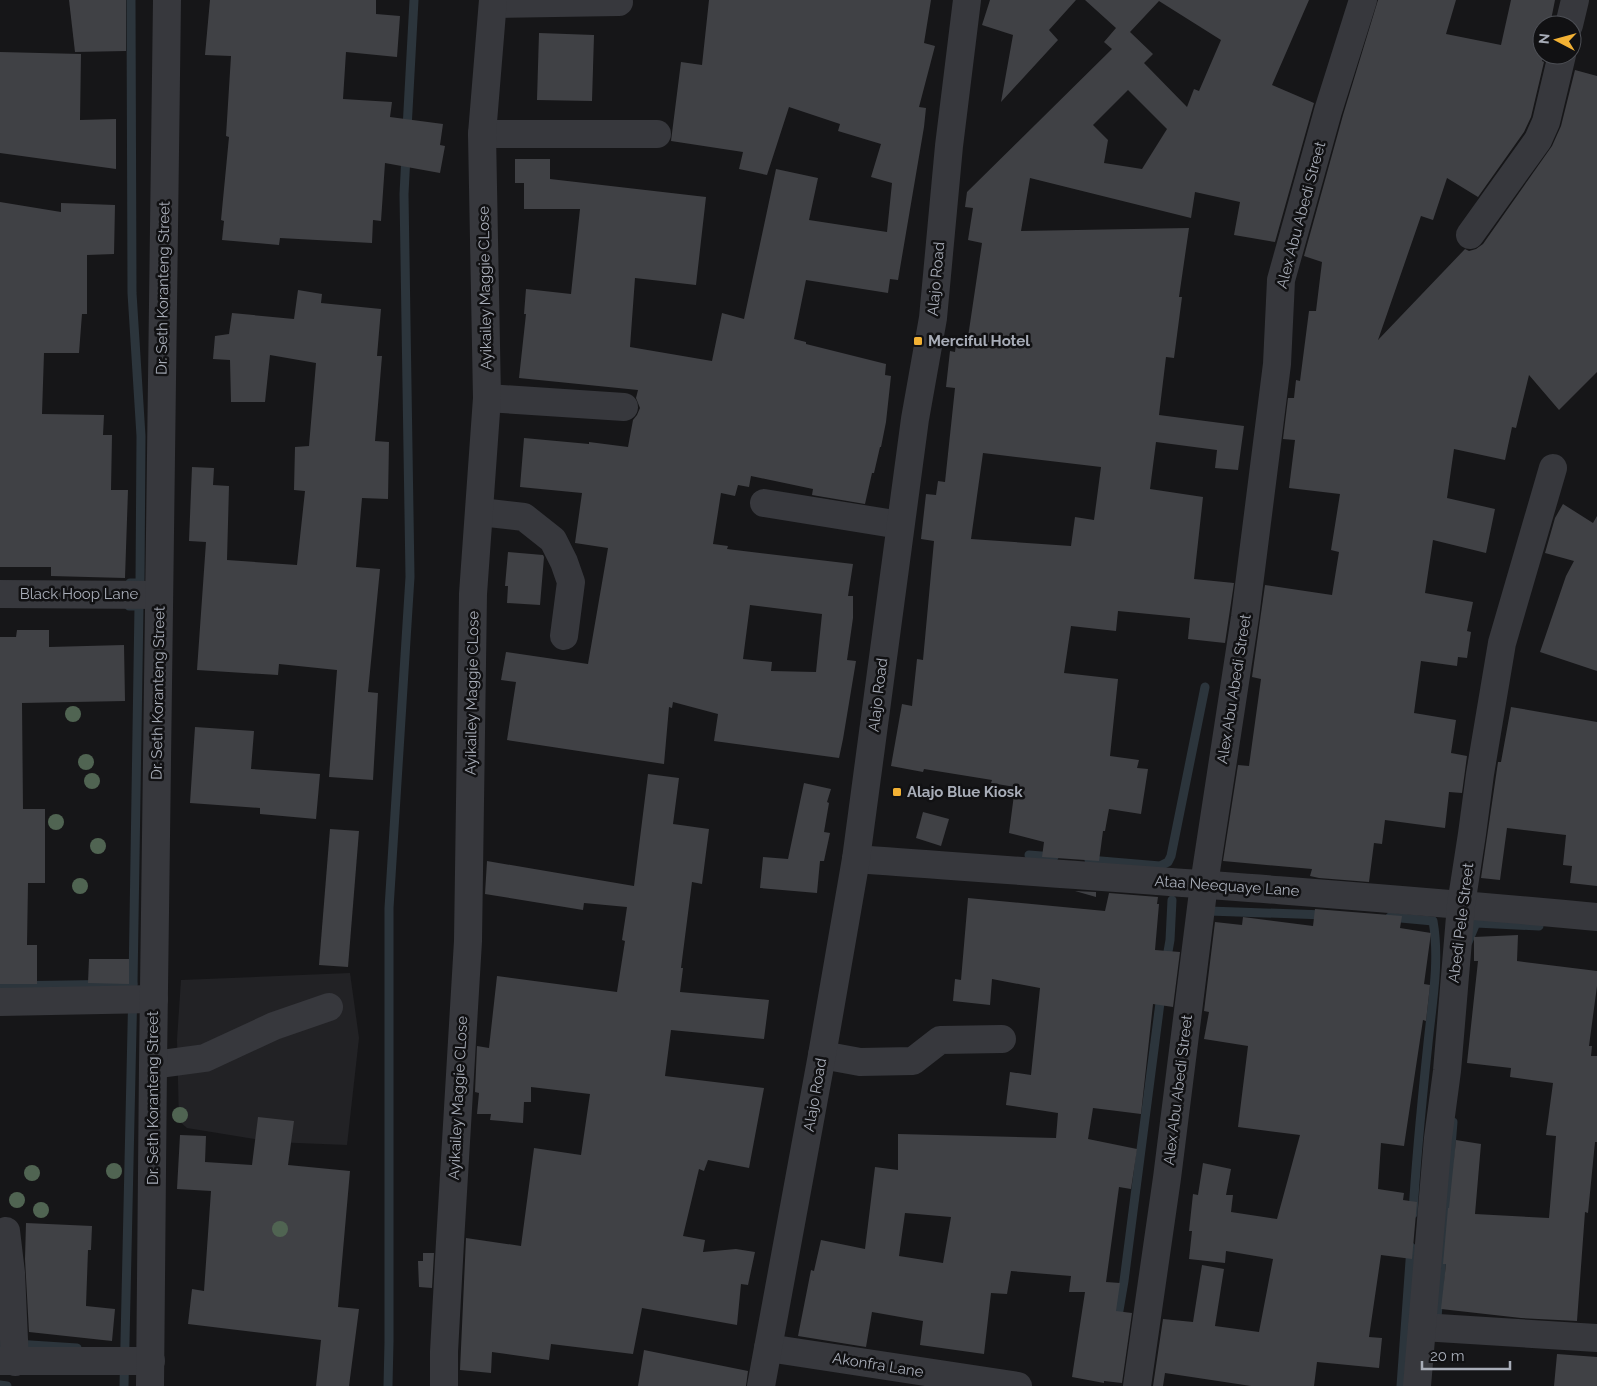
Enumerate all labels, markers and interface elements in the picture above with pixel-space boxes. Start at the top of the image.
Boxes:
north arrow [1532,15,1582,65]
text: N [1536,32,1553,45]
street label: Alex Abu Abedi Street [1273,139,1329,291]
street label: Dr. Seth Koranteng Street [152,201,174,375]
street label: Ayikailey Maggie CLose [475,206,495,370]
street label: Alajo Road [924,241,948,317]
place label: Merciful Hotel [928,332,1030,350]
marker: Merciful Hotel [912,335,924,347]
street label: Black Hoop Lane [20,585,138,603]
street label: Dr. Seth Koranteng Street [147,606,169,780]
street label: Ayikailey Maggie CLose [462,611,482,775]
street label: Alex Abu Abedi Street [1213,613,1255,765]
street label: Alajo Road [865,657,891,733]
place label: Alajo Blue Kiosk [907,783,1023,801]
marker: Alajo Blue Kiosk [891,786,903,798]
street label: Abedi Pele Street [1445,862,1477,984]
street label: Ataa Neequaye Lane [1154,872,1300,900]
street label: Dr. Seth Koranteng Street [144,1011,162,1185]
street label: Alex Abu Abedi Street [1160,1014,1196,1166]
street label: Ayikailey Maggie CLose [445,1015,471,1180]
street label: Alajo Road [800,1057,830,1133]
scale bar [1422,1338,1510,1370]
text: 20 m [1430,1347,1465,1365]
street label: Akonfra Lane [831,1349,925,1381]

